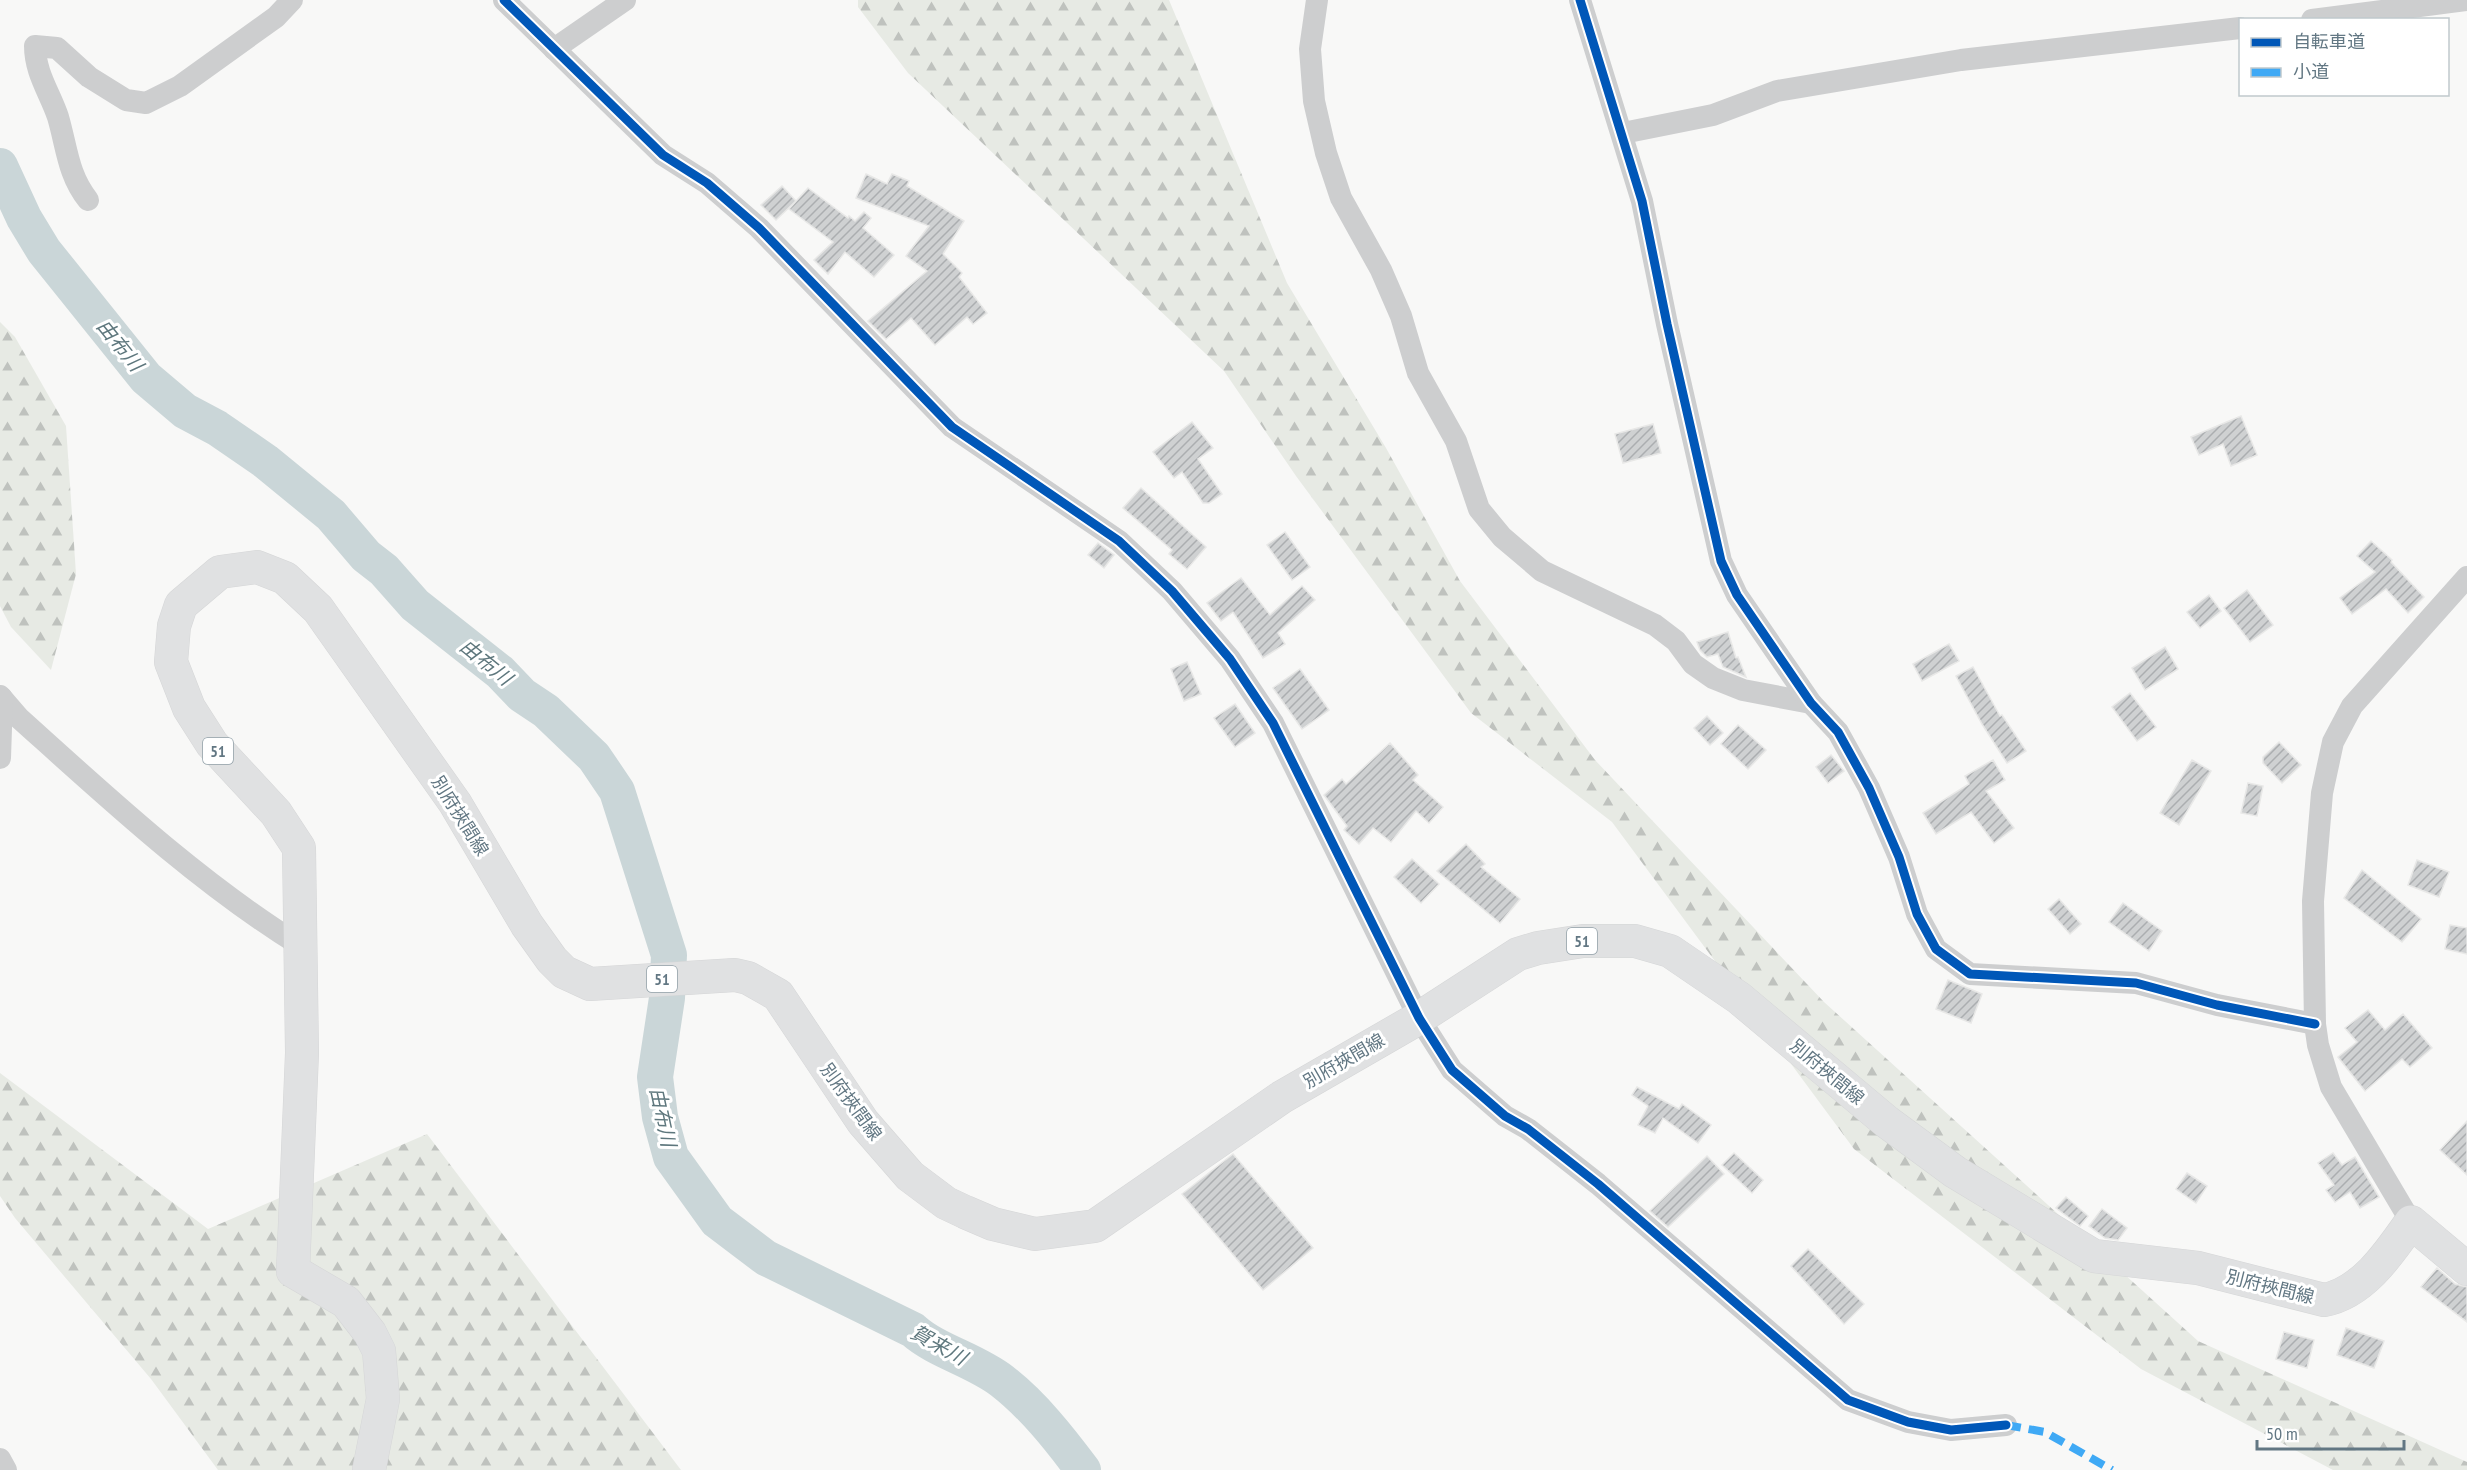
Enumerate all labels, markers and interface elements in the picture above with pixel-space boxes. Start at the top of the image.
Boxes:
legend [2239,18,2449,96]
text: 自転車道 [2293,30,2365,53]
text: 小道 [2293,60,2329,83]
water label: 由布川 [91,314,150,378]
water label: 由布川 [455,633,519,692]
road number: 51 [203,738,233,764]
street label: 別府挾間線 [427,771,494,860]
road number: 51 [1567,928,1597,954]
road number: 51 [647,966,677,992]
street label: 別府挾間線 [1299,1028,1388,1093]
street label: 別府挾間線 [1785,1034,1869,1109]
street label: 別府挾間線 [816,1059,887,1145]
water label: 由布川 [644,1085,682,1151]
street label: 別府挾間線 [2224,1264,2317,1309]
water label: 賀来川 [906,1319,973,1372]
scale bar [2257,1413,2404,1451]
text: 50 m [2266,1422,2298,1445]

